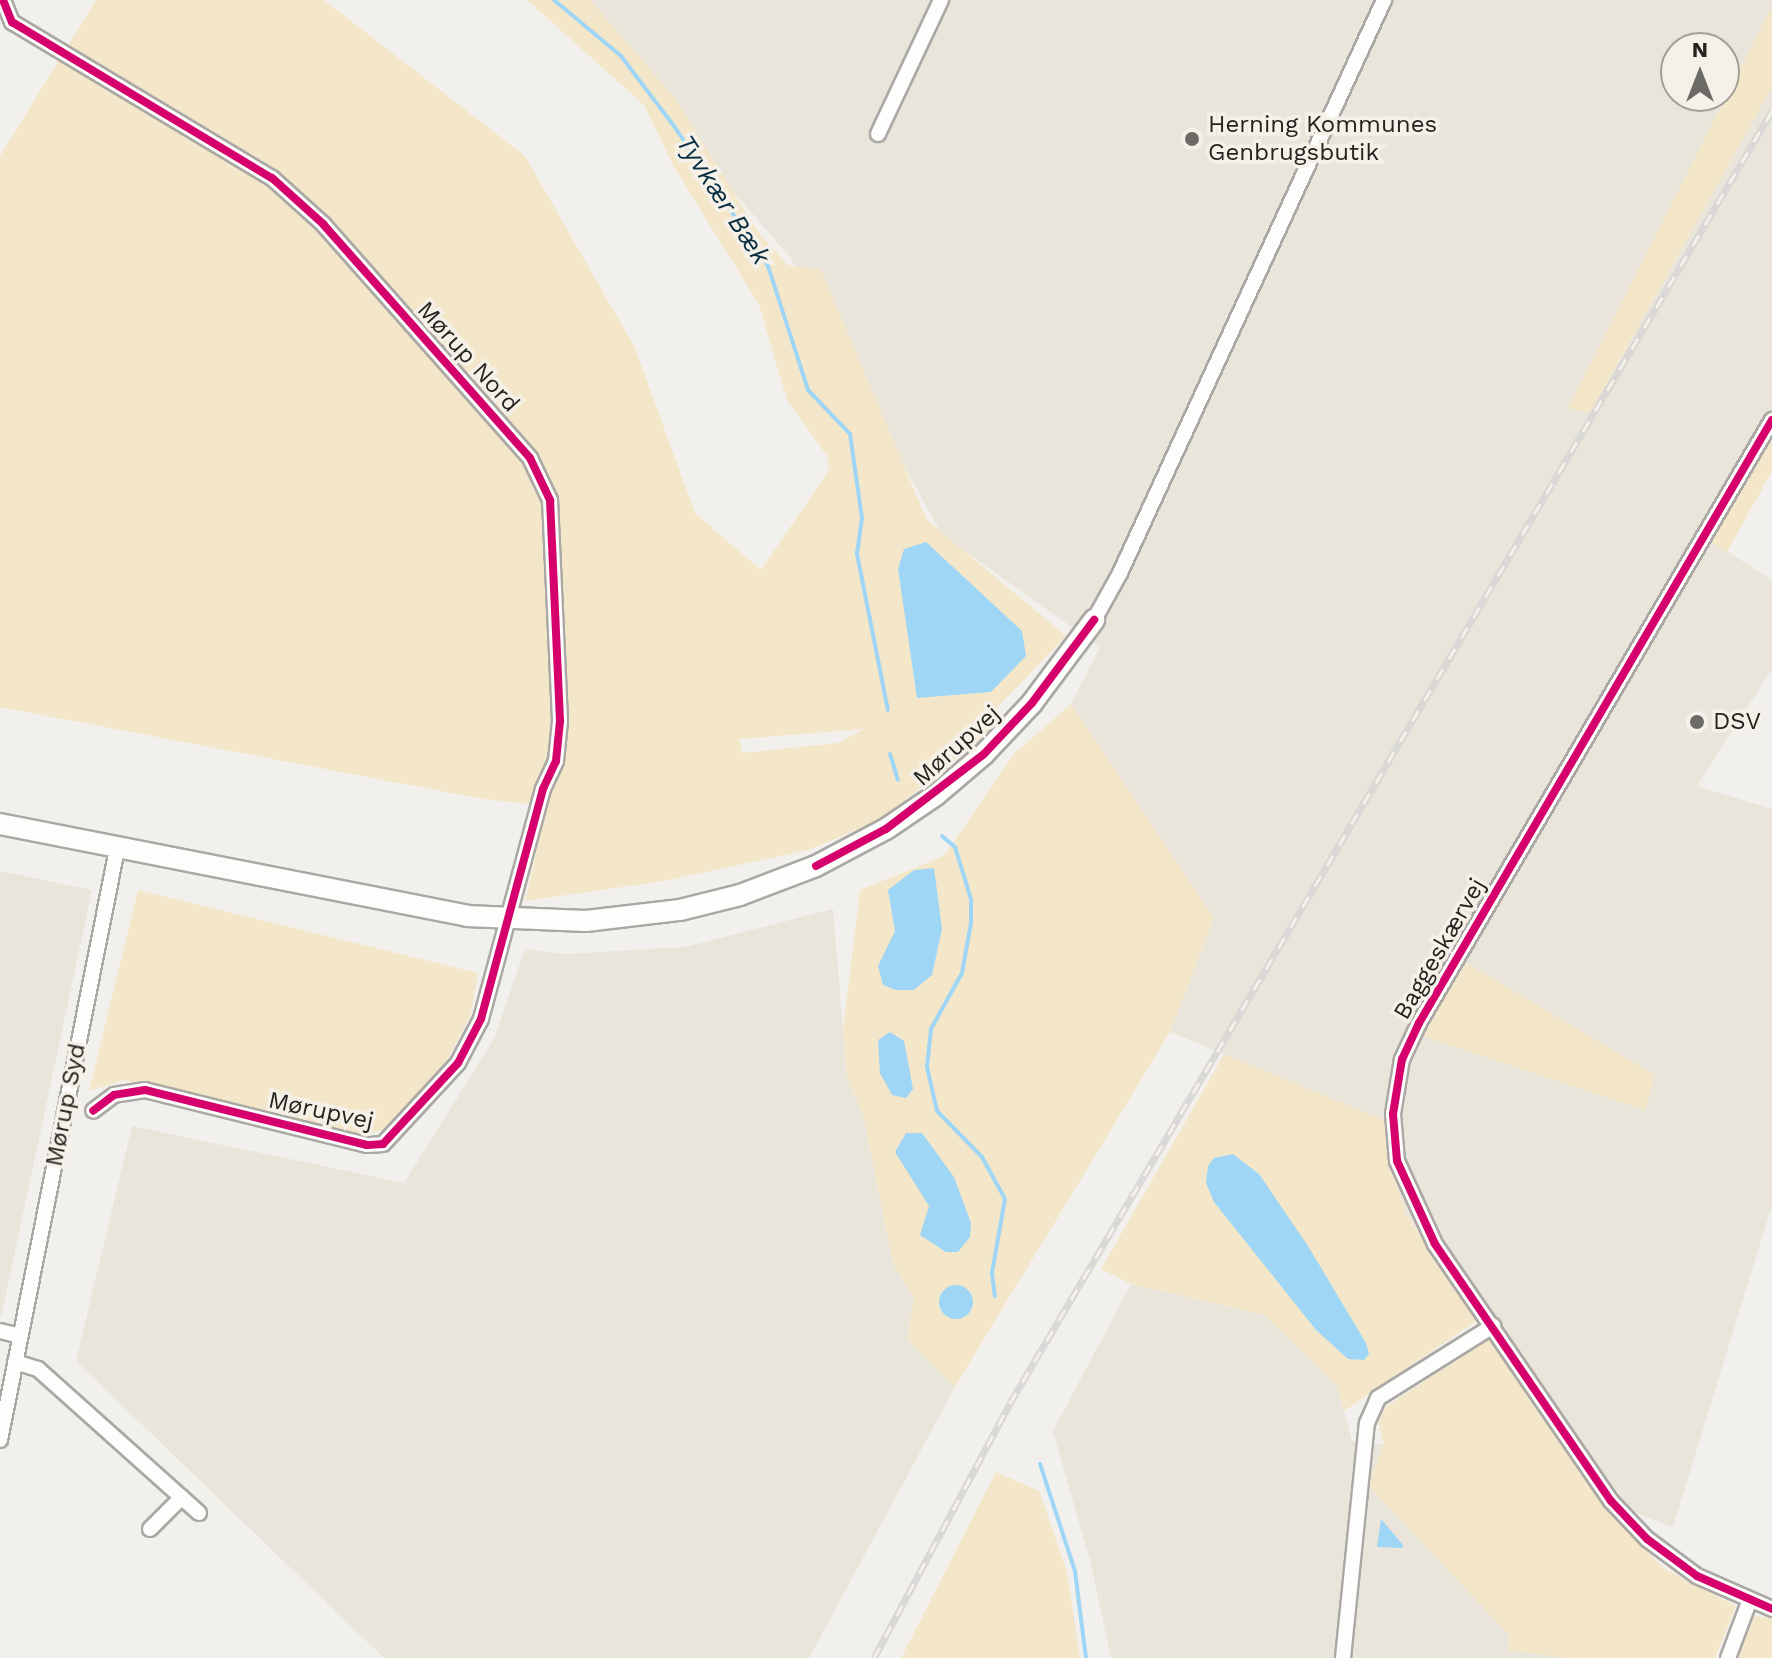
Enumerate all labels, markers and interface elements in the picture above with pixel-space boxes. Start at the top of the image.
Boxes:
north arrow [1660,32,1740,112]
text: N [1692,37,1708,62]
place label: Herning Kommunes Genbrugsbutik [1208,111,1437,167]
water label: Tyvkær Bæk [669,129,777,271]
marker: Herning Kommunes Genbrugsbutik [1183,130,1201,148]
street label: Mørup Nord [411,296,525,418]
street label: Mørupvej [908,699,1006,793]
place label: DSV [1713,708,1761,736]
marker: DSV [1688,713,1706,731]
street label: Baggeskærvej [1388,873,1492,1025]
street label: Mørup Syd [40,1041,92,1169]
street label: Mørupvej [266,1086,376,1136]

